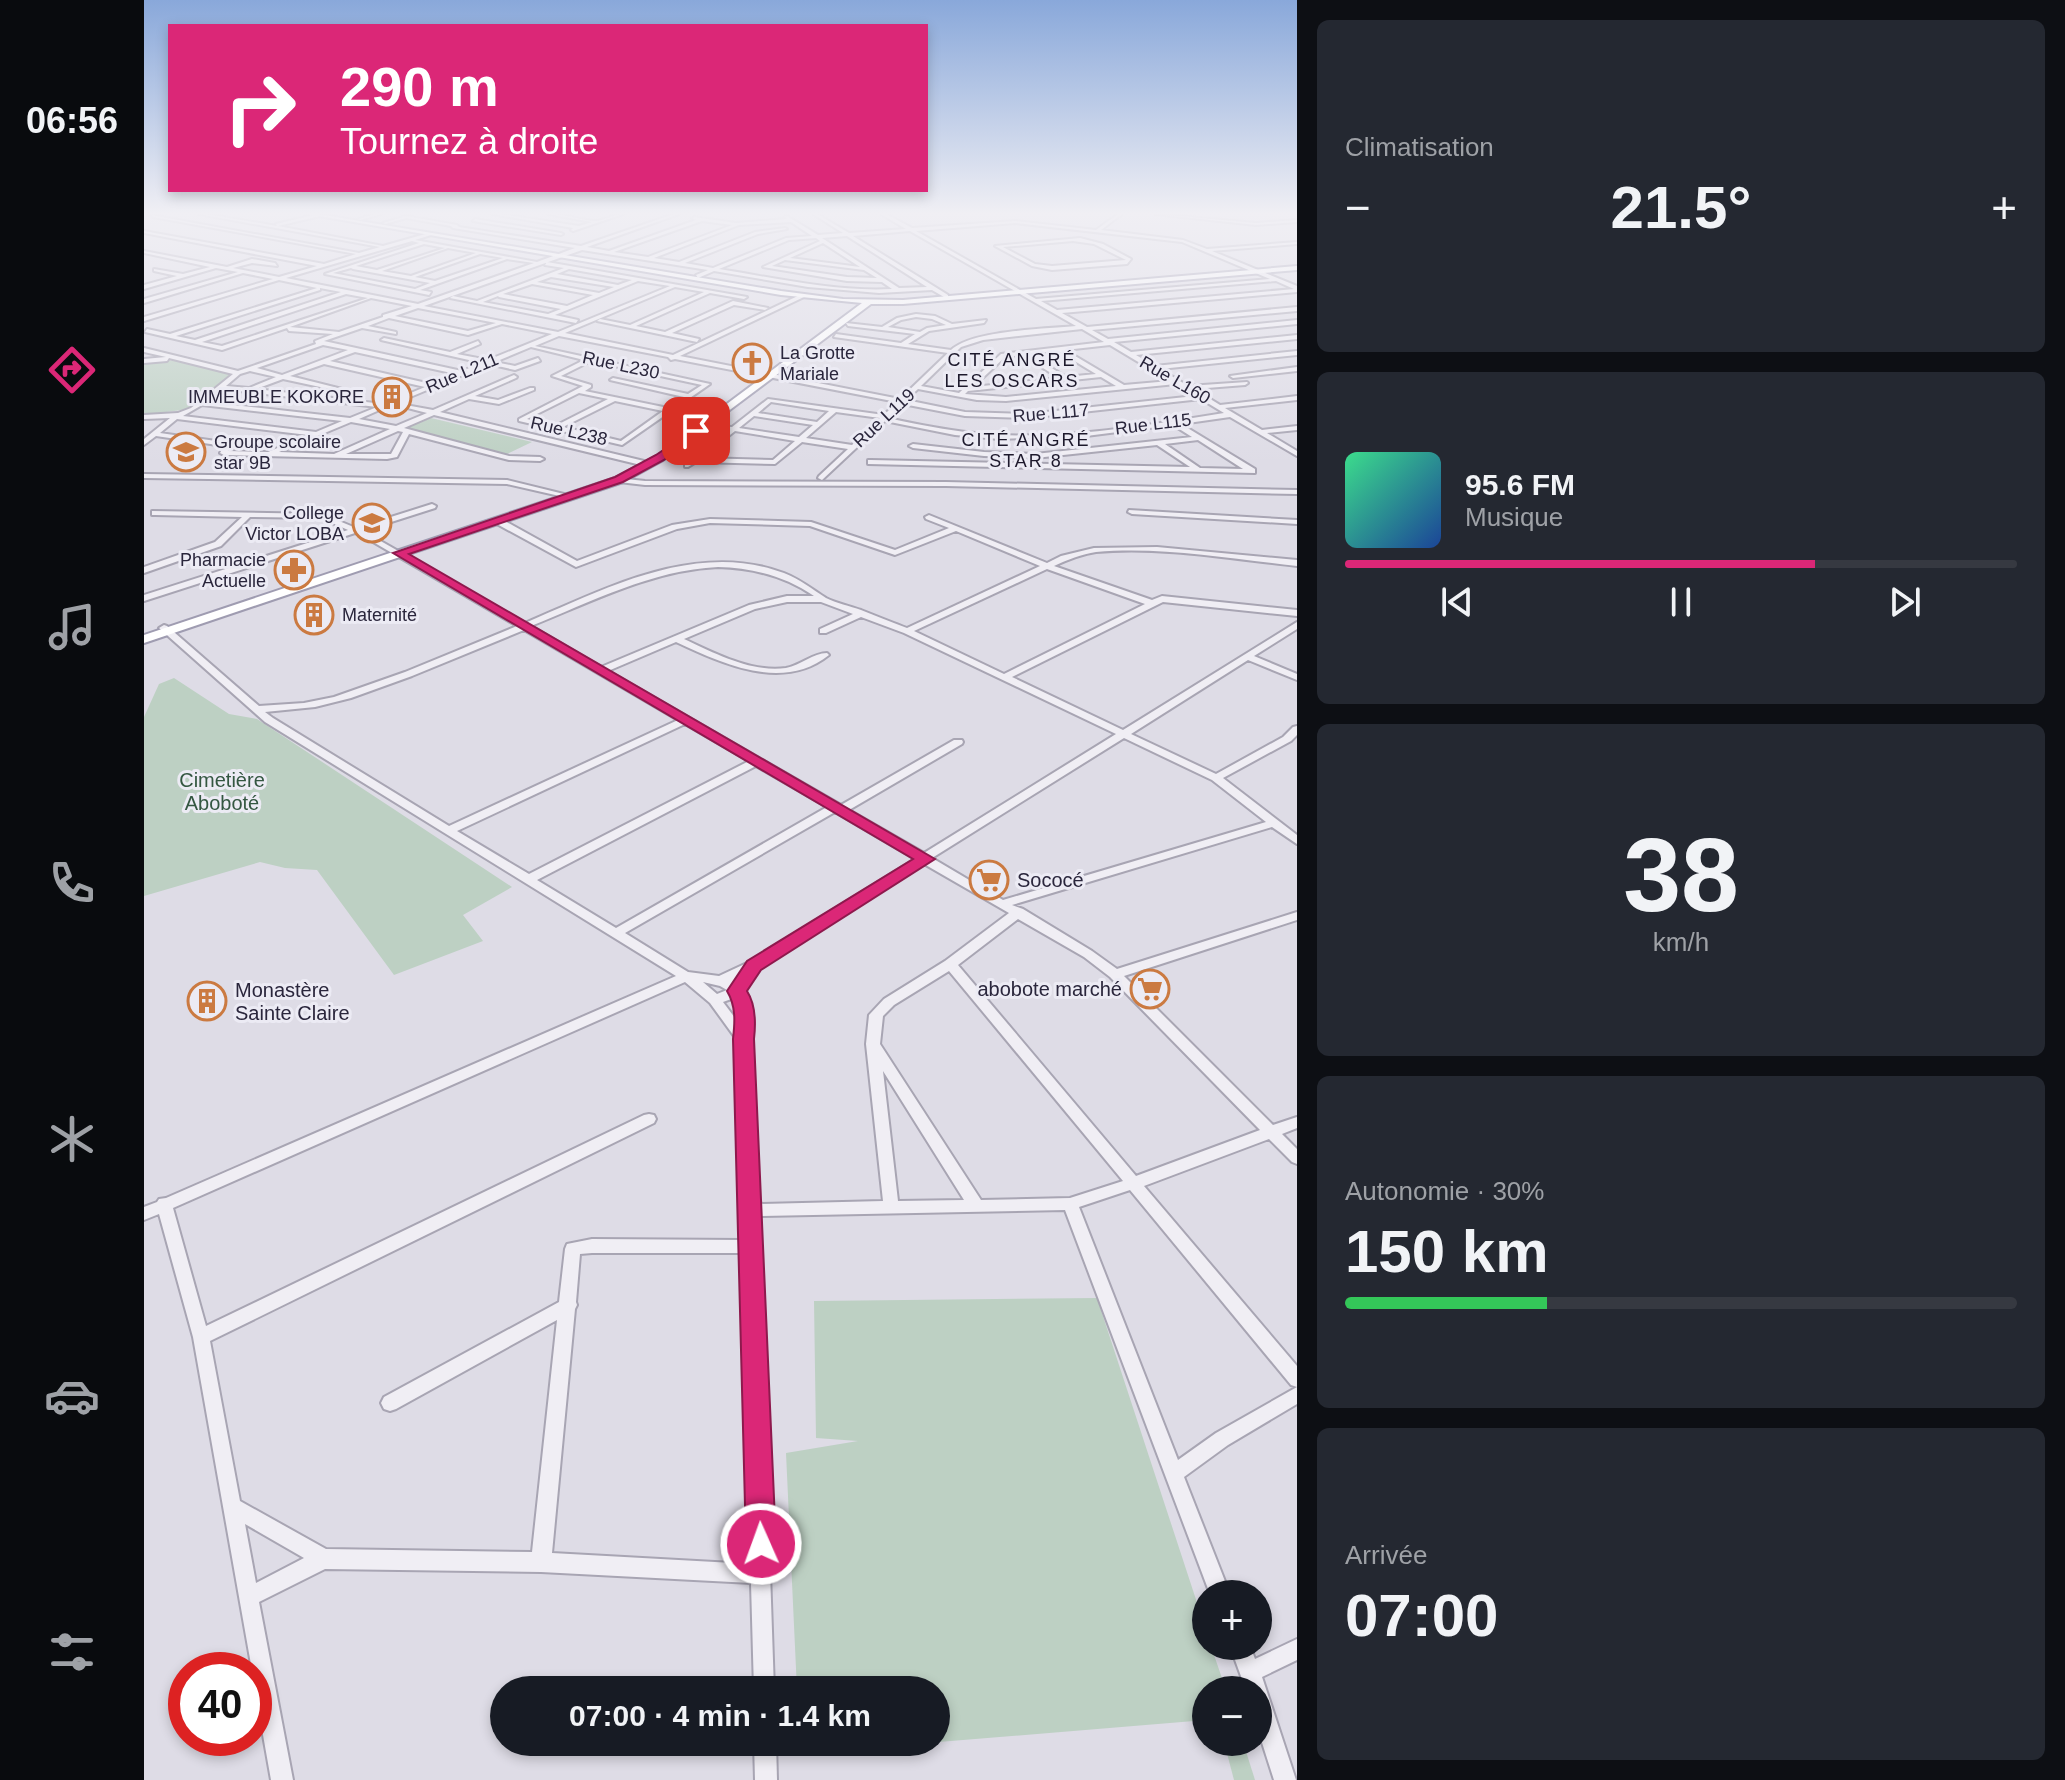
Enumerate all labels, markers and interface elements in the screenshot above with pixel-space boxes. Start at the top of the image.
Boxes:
text: 290 m [340,55,499,118]
icon: right [208,56,312,160]
text: 06:56 [26,100,118,141]
text: Tournez à droite [340,121,598,162]
text: Climatisation [1345,132,1494,162]
text: 21.5° [1611,174,1751,241]
text: − [1345,183,1371,232]
text: + [1991,183,2017,232]
icon: directions [44,342,100,398]
church icon: La Grotte Mariale [731,342,773,384]
place label: La Grotte Mariale [780,343,855,384]
street label: Rue L230 [581,347,661,383]
street label: Rue L211 [423,349,501,397]
district label: CITÉ ANGRÉ LES OSCARS [944,350,1080,391]
street label: Rue L160 [1136,352,1214,408]
building icon: IMMEUBLE KOKORE [371,376,413,418]
street label: Rue L119 [849,385,919,451]
place label: IMMEUBLE KOKORE [188,387,364,407]
pin [662,397,730,465]
street label: Rue L117 [1012,400,1090,426]
icon: arrive [674,409,718,453]
street label: Rue L115 [1114,409,1192,439]
street label: Rue L238 [529,412,609,450]
district label: CITÉ ANGRÉ STAR 8 [961,430,1091,471]
school or university icon: Groupe scolaire star 9B [165,431,207,473]
place label: Groupe scolaire star 9B [214,432,341,473]
text: 95.6 FM [1465,468,1575,501]
school or university icon: College Victor LOBA [351,502,393,544]
text: Musique [1465,502,1563,532]
place label: College Victor LOBA [245,503,344,544]
pharmacy icon: Pharmacie Actuelle [273,549,315,591]
place label: Pharmacie Actuelle [180,550,266,591]
icon: previous [1435,580,1479,624]
icon: pause [1659,580,1703,624]
icon: next [1883,580,1927,624]
building icon: Maternité [293,594,335,636]
icon: music [44,599,100,655]
place label: Maternité [342,605,417,625]
park label: Cimetière Aboboté [179,769,265,814]
text: 38 [1623,817,1739,933]
icon: phone [44,855,100,911]
supermarket icon: Sococé [968,859,1010,901]
place label: Sococé [1017,869,1084,891]
text: km/h [1653,927,1709,957]
supermarket icon: abobote marché [1129,968,1171,1010]
place label: abobote marché [977,978,1122,1000]
place label: Monastère Sainte Claire [235,979,350,1024]
building icon: Monastère Sainte Claire [186,980,228,1022]
icon: climate [44,1111,100,1167]
text: Autonomie · 30% [1345,1176,1544,1206]
text: 150 km [1345,1218,1549,1285]
icon: car [44,1368,100,1424]
position arrow [719,1502,803,1586]
text: Arrivée [1345,1540,1427,1570]
map controls [1192,1580,1272,1756]
button: + [1192,1580,1272,1660]
text: 07:00 [1345,1582,1498,1649]
icon: filters [44,1624,100,1680]
speed limit sign: 40 [168,1652,272,1756]
button: − [1192,1676,1272,1756]
text: 07:00 · 4 min · 1.4 km [569,1699,871,1732]

